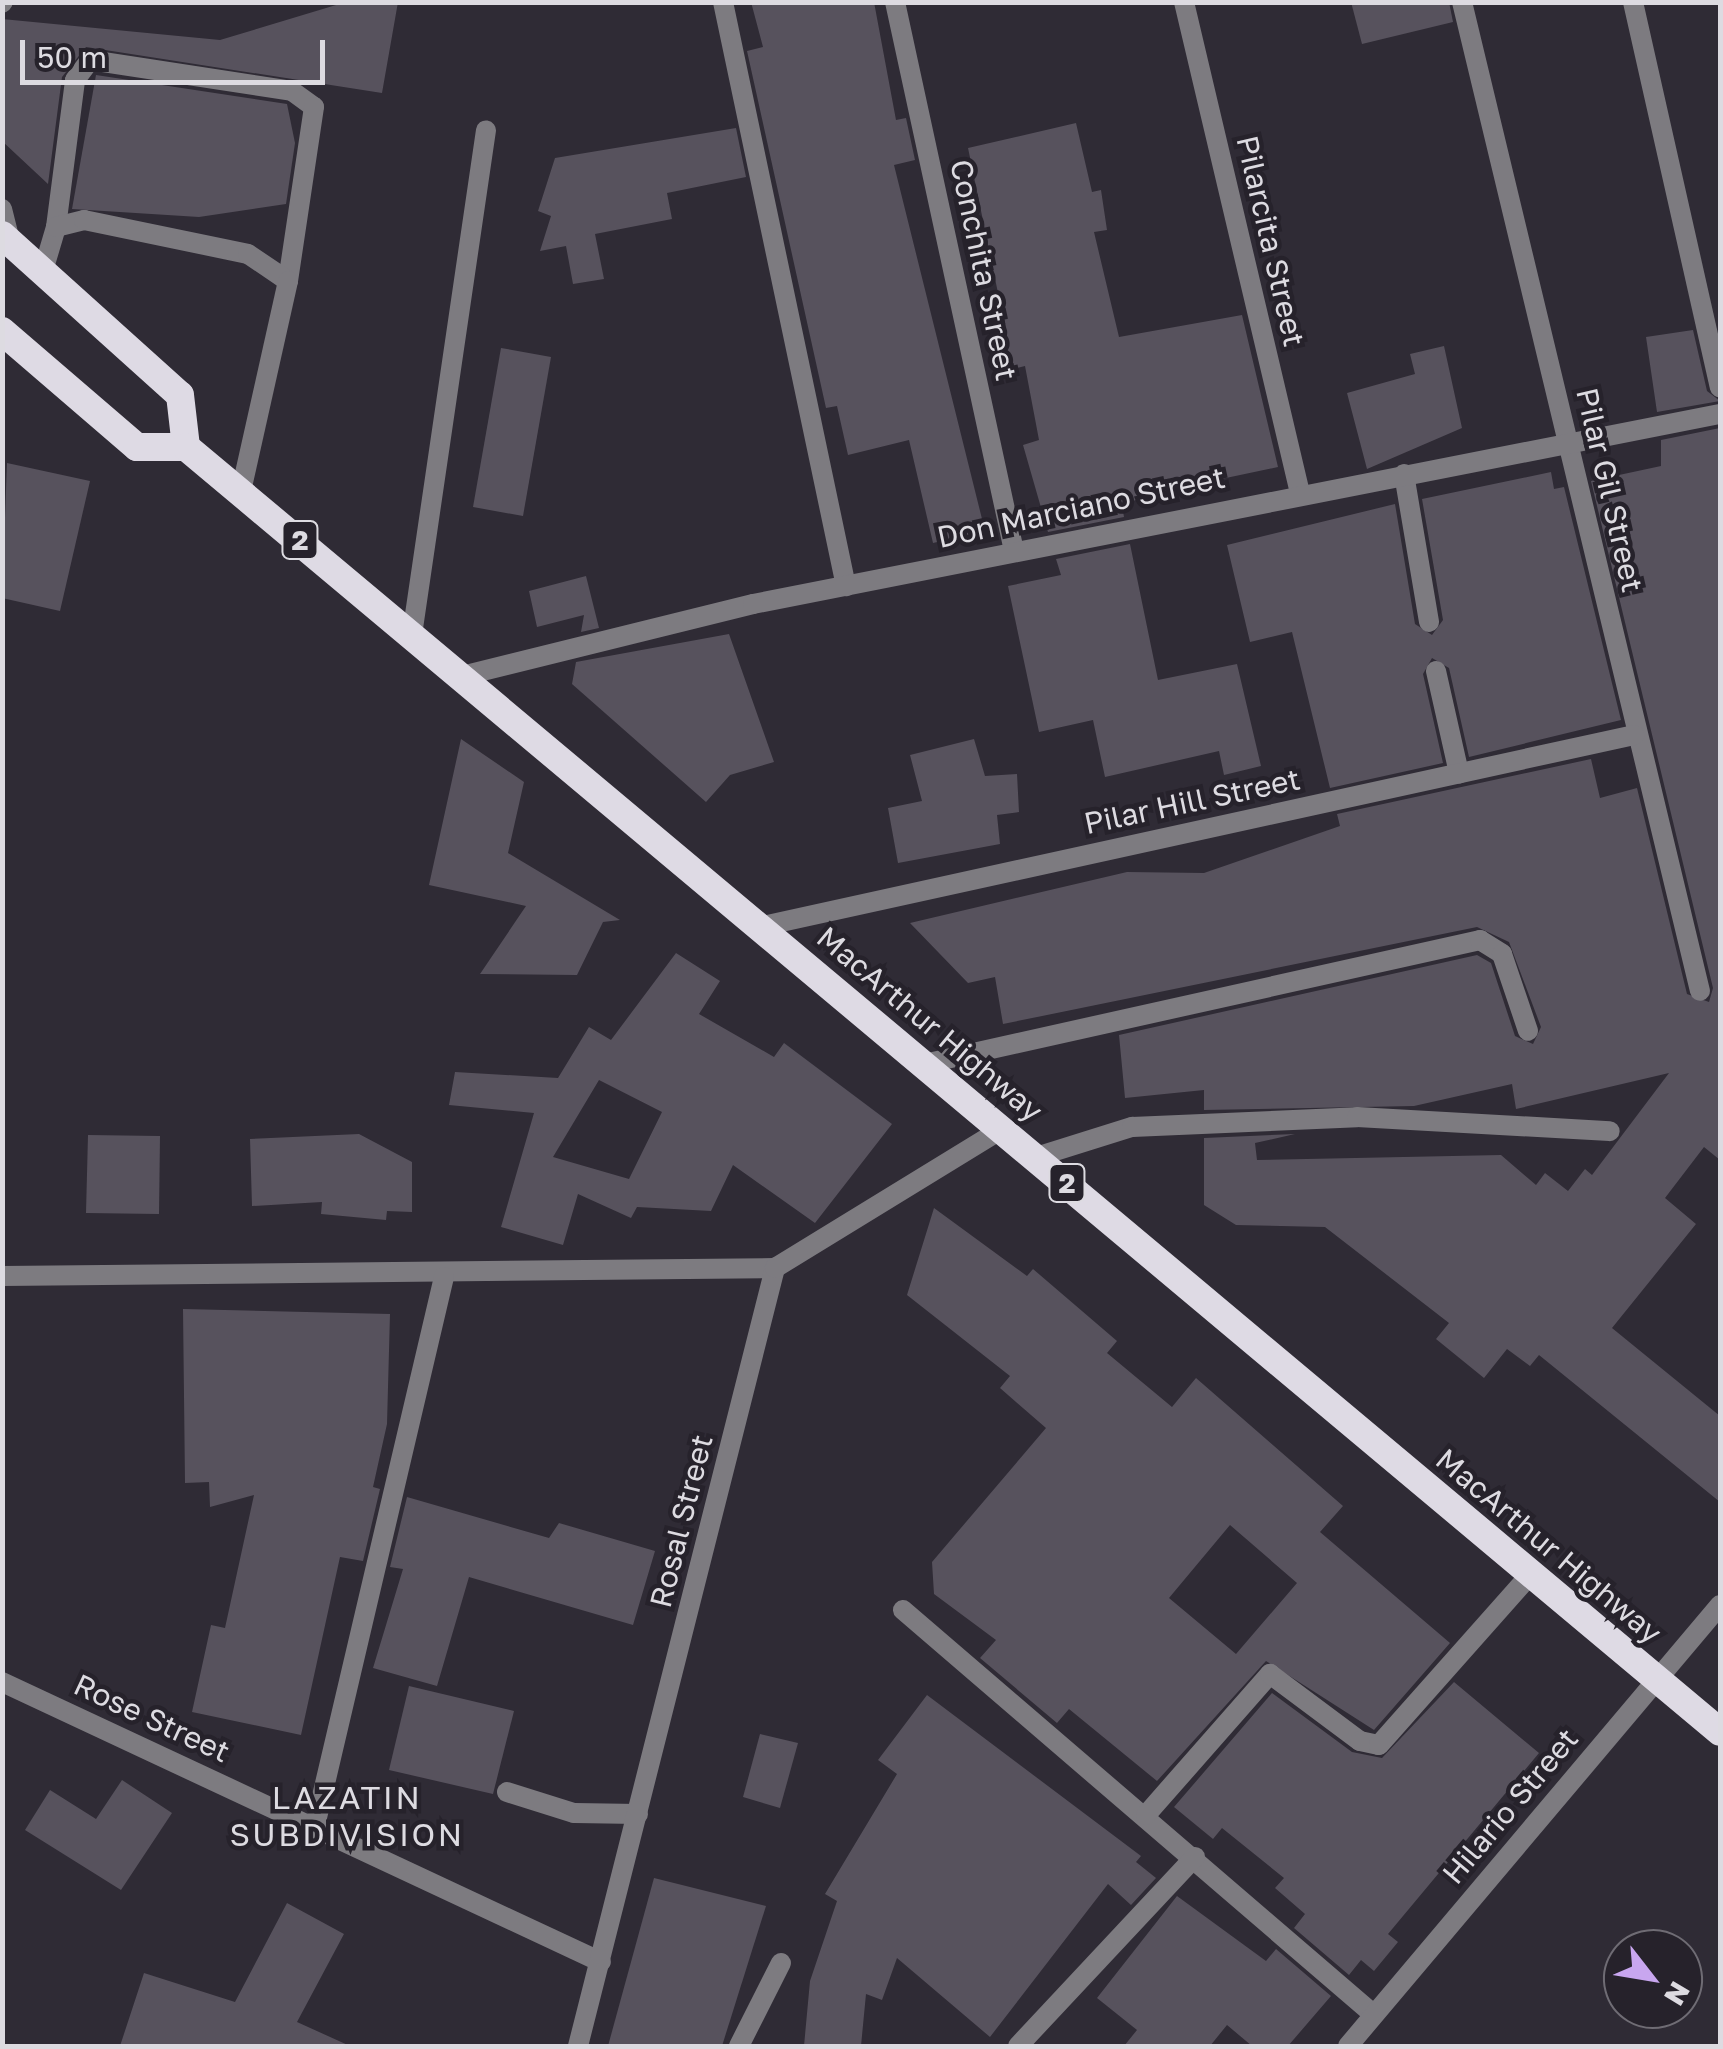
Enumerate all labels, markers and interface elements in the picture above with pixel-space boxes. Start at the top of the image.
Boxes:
scale bar [25,20,330,82]
text: 50 m [37,39,107,75]
street label: Pilarcita Street [1229,132,1313,350]
street label: Conchita Street [943,156,1025,384]
street label: Pilar Gil Street [1569,384,1651,596]
street label: Don Marciano Street [934,459,1228,555]
road number: 2 [280,517,320,563]
street label: Pilar Hill Street [1081,761,1303,841]
street label: MacArthur Highway [810,919,1050,1129]
road number: 2 [1047,1160,1087,1206]
street label: Rosal Street [642,1431,720,1611]
street label: MacArthur Highway [1429,1441,1669,1651]
street label: Rose Street [68,1666,236,1770]
street label: Hilario Street [1435,1721,1585,1891]
district label: LAZATIN SUBDIVISION [229,1779,465,1854]
north arrow [1603,1929,1703,2029]
text: N [1658,1976,1697,2011]

